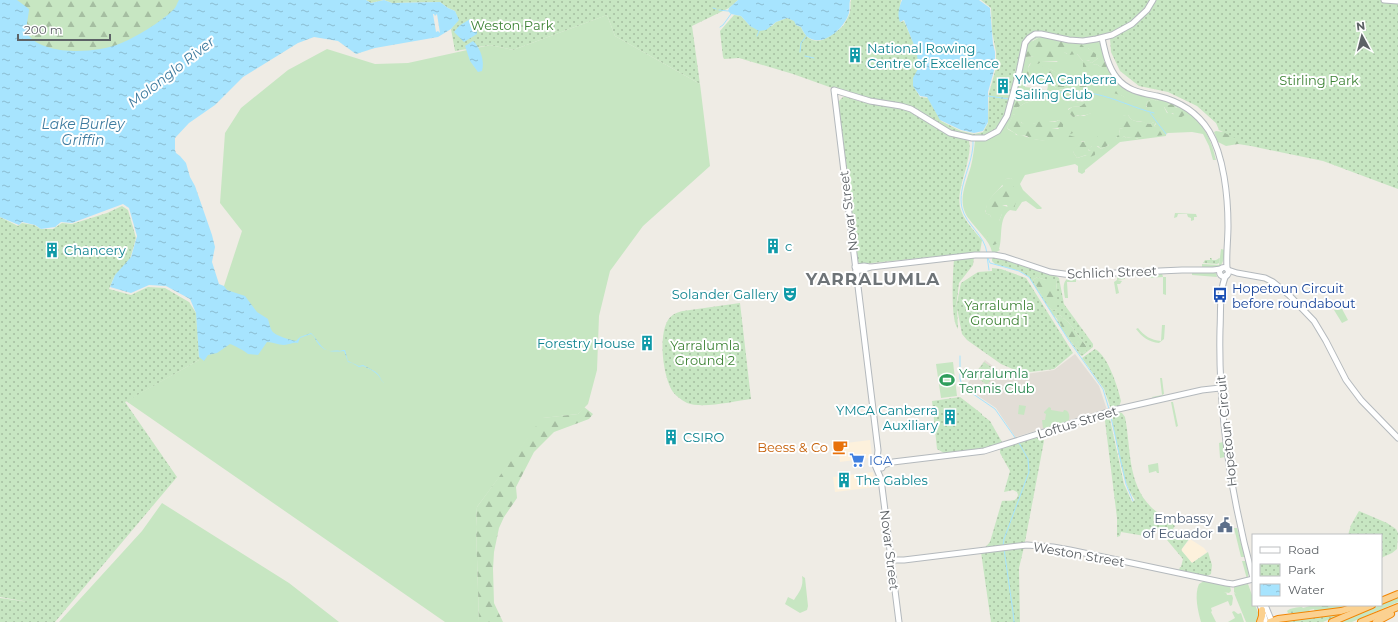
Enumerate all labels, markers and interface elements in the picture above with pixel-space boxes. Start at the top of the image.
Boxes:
scale bar [18,16,110,42]
north arrow [1342,16,1382,56]
park label: Weston Park [471,17,554,33]
text: N [1356,19,1366,34]
text: 200 m [24,22,63,37]
water label: Molonglo River [124,32,218,112]
place label: National Rowing Centre of Excellence [867,40,999,71]
building icon: National Rowing Centre of Excellence [846,46,864,64]
place label: YMCA Canberra Sailing Club [1015,71,1117,102]
park label: Stirling Park [1279,72,1359,88]
building icon: YMCA Canberra Sailing Club [994,77,1012,95]
water label: Lake Burley Griffin [42,115,126,149]
street label: Novar Street [835,170,861,252]
building icon: c [764,237,782,255]
place label: c [785,238,792,254]
building icon: Chancery [43,241,61,259]
place label: Chancery [64,242,127,258]
street label: Schlich Street [1067,262,1157,282]
district label: YARRALUMLA [805,269,940,289]
place label: Hopetoun Circuit before roundabout [1232,280,1356,311]
theatre icon: Solander Gallery [781,285,799,303]
place label: Solander Gallery [672,286,779,302]
bus stop icon: Hopetoun Circuit before roundabout [1211,286,1229,304]
park label: Yarralumla Ground 1 [964,297,1034,328]
building icon: Forestry House [638,334,656,352]
place label: Forestry House [537,335,635,351]
park label: Yarralumla Ground 2 [670,337,740,368]
place label: Yarralumla Tennis Club [959,365,1035,396]
sports icon: Yarralumla Tennis Club [938,371,956,389]
street label: Hopetoun Circuit [1212,374,1240,488]
place label: YMCA Canberra Auxiliary [836,402,939,433]
street label: Loftus Street [1035,402,1119,442]
building icon: YMCA Canberra Auxiliary [941,408,959,426]
building icon: CSIRO [662,428,680,446]
place label: CSIRO [683,429,725,445]
cafe icon: Beess & Co [831,438,849,456]
place label: Beess & Co [757,439,828,455]
supermarket icon: IGA [848,451,866,469]
place label: IGA [869,452,893,468]
building icon: The Gables [835,471,853,489]
place label: The Gables [856,472,928,488]
street label: Novar Street [877,509,903,591]
place label: Embassy of Ecuador [1143,510,1214,541]
public building icon: Embassy of Ecuador [1216,516,1234,534]
legend [1252,534,1382,606]
street label: Weston Street [1032,538,1126,570]
text: Road [1288,542,1319,557]
text: Park [1288,562,1316,577]
text: Water [1288,582,1325,597]

